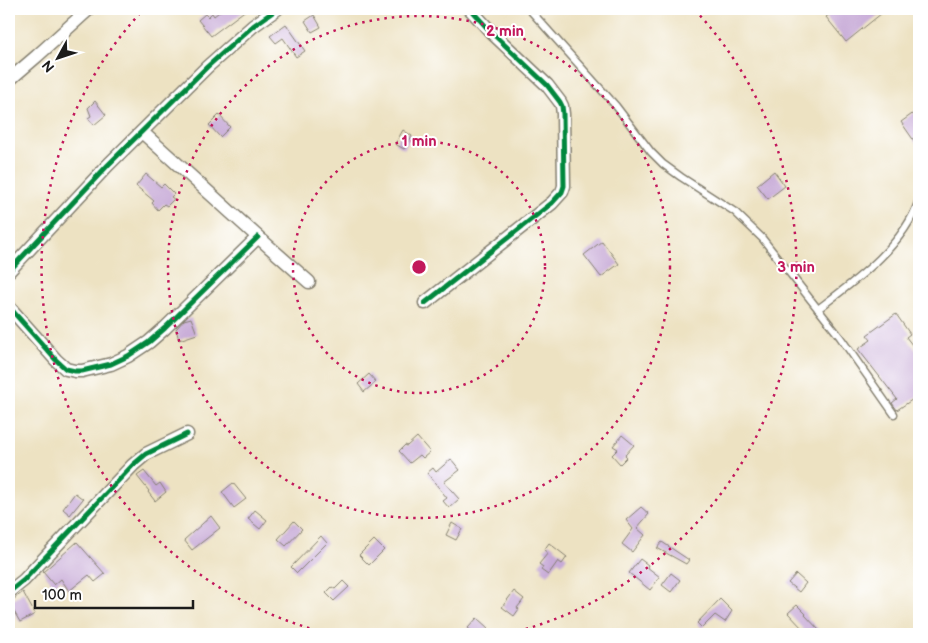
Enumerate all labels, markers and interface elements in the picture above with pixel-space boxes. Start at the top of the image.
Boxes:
text: 2 min [486,22,524,41]
north arrow [32,32,82,82]
text: N [39,57,58,76]
text: 1 min [401,132,437,151]
centre of rings [410,258,428,276]
text: 3 min [777,258,815,277]
scale bar [35,578,192,610]
text: 100 m [42,586,82,605]

